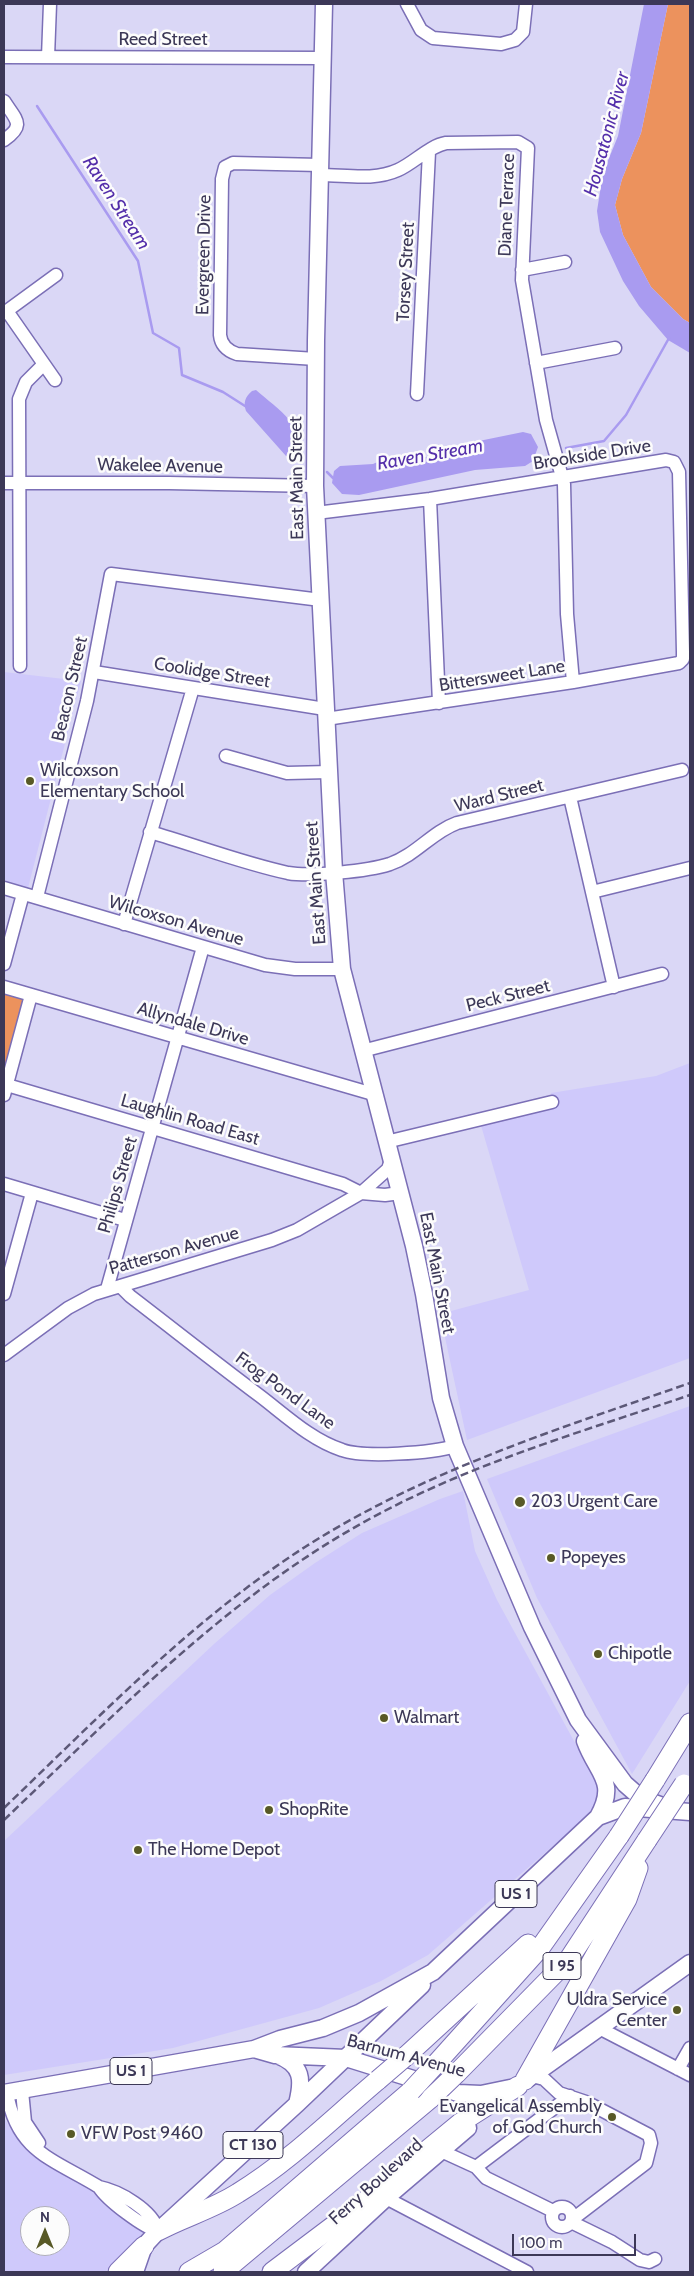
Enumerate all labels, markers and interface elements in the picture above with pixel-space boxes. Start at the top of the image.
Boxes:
street label: Reed Street [118,29,208,51]
water label: Housatonic River [579,69,635,199]
water label: Raven Stream [77,152,155,254]
street label: Diane Terrace [494,153,520,257]
street label: Evergreen Drive [192,195,216,315]
street label: Torsey Street [393,222,419,322]
street label: East Main Street [285,416,309,540]
water label: Raven Stream [375,434,485,476]
street label: Brookside Drive [532,435,652,475]
street label: Wakelee Avenue [97,454,223,478]
street label: Beacon Street [47,634,93,744]
street label: Coolidge Street [152,653,272,693]
street label: Bittersweet Lane [437,655,567,697]
place label: Wilcoxson Elementary School [40,760,184,802]
marker: Wilcoxson Elementary School [24,775,36,787]
street label: Ward Street [452,775,546,817]
street label: East Main Street [301,821,331,945]
street label: Wilcoxson Avenue [106,891,246,951]
street label: Peck Street [464,975,552,1017]
street label: Allyndale Drive [135,998,251,1050]
street label: Laughlin Road East [118,1090,262,1150]
street label: Philips Street [94,1134,142,1236]
street label: East Main Street [415,1210,459,1336]
street label: Patterson Avenue [107,1222,241,1280]
street label: Frog Pond Lane [231,1348,339,1434]
place label: 203 Urgent Care [531,1491,658,1513]
marker: 203 Urgent Care [513,1495,527,1509]
place label: Popeyes [561,1547,626,1569]
marker: Popeyes [545,1552,557,1564]
place label: Chipotle [608,1643,672,1665]
marker: Chipotle [592,1648,604,1660]
place label: Walmart [394,1707,459,1729]
marker: Walmart [378,1712,390,1724]
place label: ShopRite [279,1799,348,1821]
marker: ShopRite [263,1804,275,1816]
place label: The Home Depot [148,1839,280,1861]
marker: The Home Depot [132,1844,144,1856]
road number: US 1 [495,1880,537,1908]
road number: I 95 [543,1952,581,1980]
place label: Uldra Service Center [566,1989,667,2032]
marker: Uldra Service Center [671,2004,683,2016]
street label: Barnum Avenue [345,2030,467,2082]
road number: US 1 [110,2058,152,2084]
place label: Evangelical Assembly of God Church [439,2096,602,2138]
marker: Evangelical Assembly of God Church [606,2111,618,2123]
place label: VFW Post 9460 [81,2123,203,2145]
marker: VFW Post 9460 [65,2128,77,2140]
road number: CT 130 [223,2132,283,2158]
street label: Ferry Boulevard [325,2134,427,2230]
north arrow [20,2206,70,2256]
text: N [40,2208,50,2226]
scale bar [514,2224,638,2256]
text: 100 m [520,2234,562,2252]

